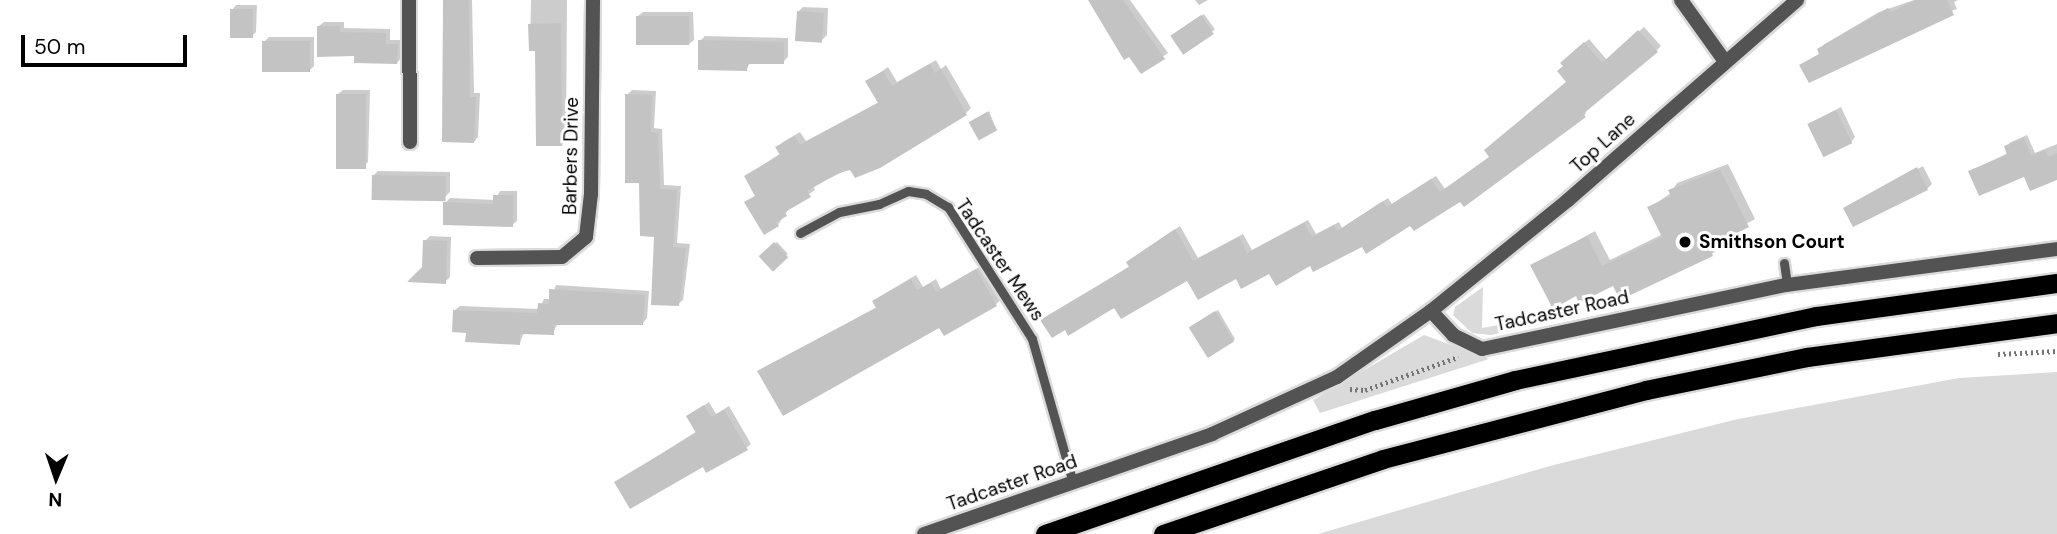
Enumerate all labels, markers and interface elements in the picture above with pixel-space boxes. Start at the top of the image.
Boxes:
scale bar [24,21,191,65]
text: 50 m [34,33,85,61]
street label: Barbers Drive [559,97,583,215]
street label: Top Lane [1566,108,1640,178]
street label: Tadcaster Mews [951,195,1049,325]
place label: Smithson Court [1699,231,1845,253]
marker: Smithson Court [1677,234,1693,250]
street label: Tadcaster Road [1493,286,1631,336]
north arrow [21,443,91,513]
street label: Tadcaster Road [944,450,1080,516]
text: N [48,487,63,512]

